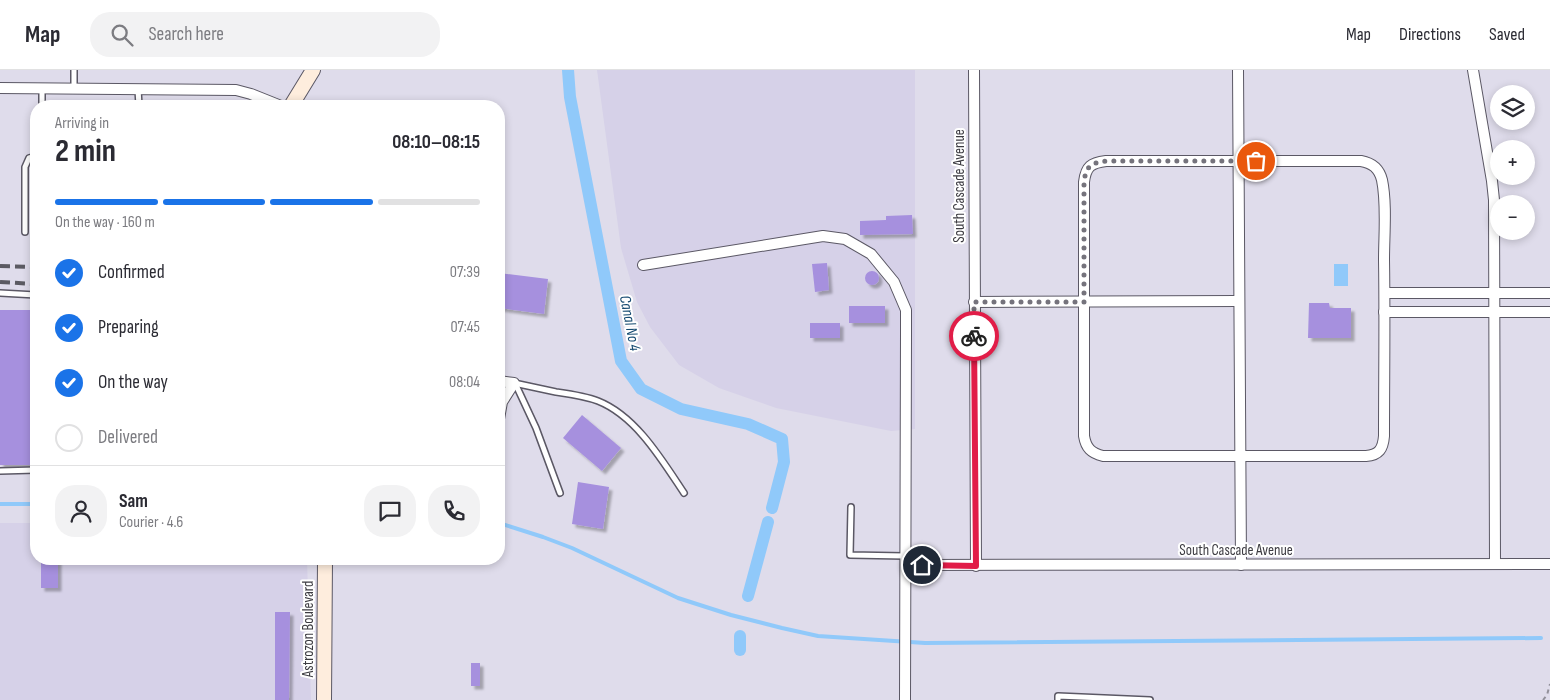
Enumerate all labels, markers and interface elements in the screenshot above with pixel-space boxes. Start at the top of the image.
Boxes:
search box [90,12,440,57]
text: Map [25,20,60,49]
icon: search [108,21,136,49]
text: Search here [148,23,224,46]
text: Map [1346,24,1371,45]
text: Directions [1399,24,1461,45]
text: Saved [1489,24,1525,45]
map controls [1490,85,1535,240]
button: layers [1490,85,1535,130]
text: Arriving in [55,114,109,133]
street label: South Cascade Avenue [950,129,969,243]
text: 08:10–08:15 [392,131,480,154]
text: 2 min [55,132,116,171]
pin [1235,140,1277,182]
button: + [1490,140,1535,185]
icon: bag [1242,147,1270,175]
button: − [1490,195,1535,240]
text: On the way · 160 m [55,213,155,232]
icon: check [55,259,83,287]
text: Confirmed [98,261,165,284]
text: 07:39 [450,263,480,282]
water label: Canal No 4 [615,294,644,353]
courier [949,311,999,361]
icon: check [55,314,83,342]
text: Preparing [98,316,159,339]
text: 07:45 [450,318,480,337]
icon: bike [960,322,988,350]
icon: check [55,369,83,397]
text: On the way [98,371,168,394]
text: 08:04 [449,373,480,392]
text: Delivered [98,426,158,449]
button: person [55,485,107,537]
button: chat [364,485,416,537]
button: phone [428,485,480,537]
text: Sam [119,490,148,513]
text: Courier · 4.6 [119,513,183,532]
street label: South Cascade Avenue [1179,541,1293,560]
pin [901,544,943,586]
icon: home [908,551,936,579]
street label: Astrozon Boulevard [299,581,318,678]

